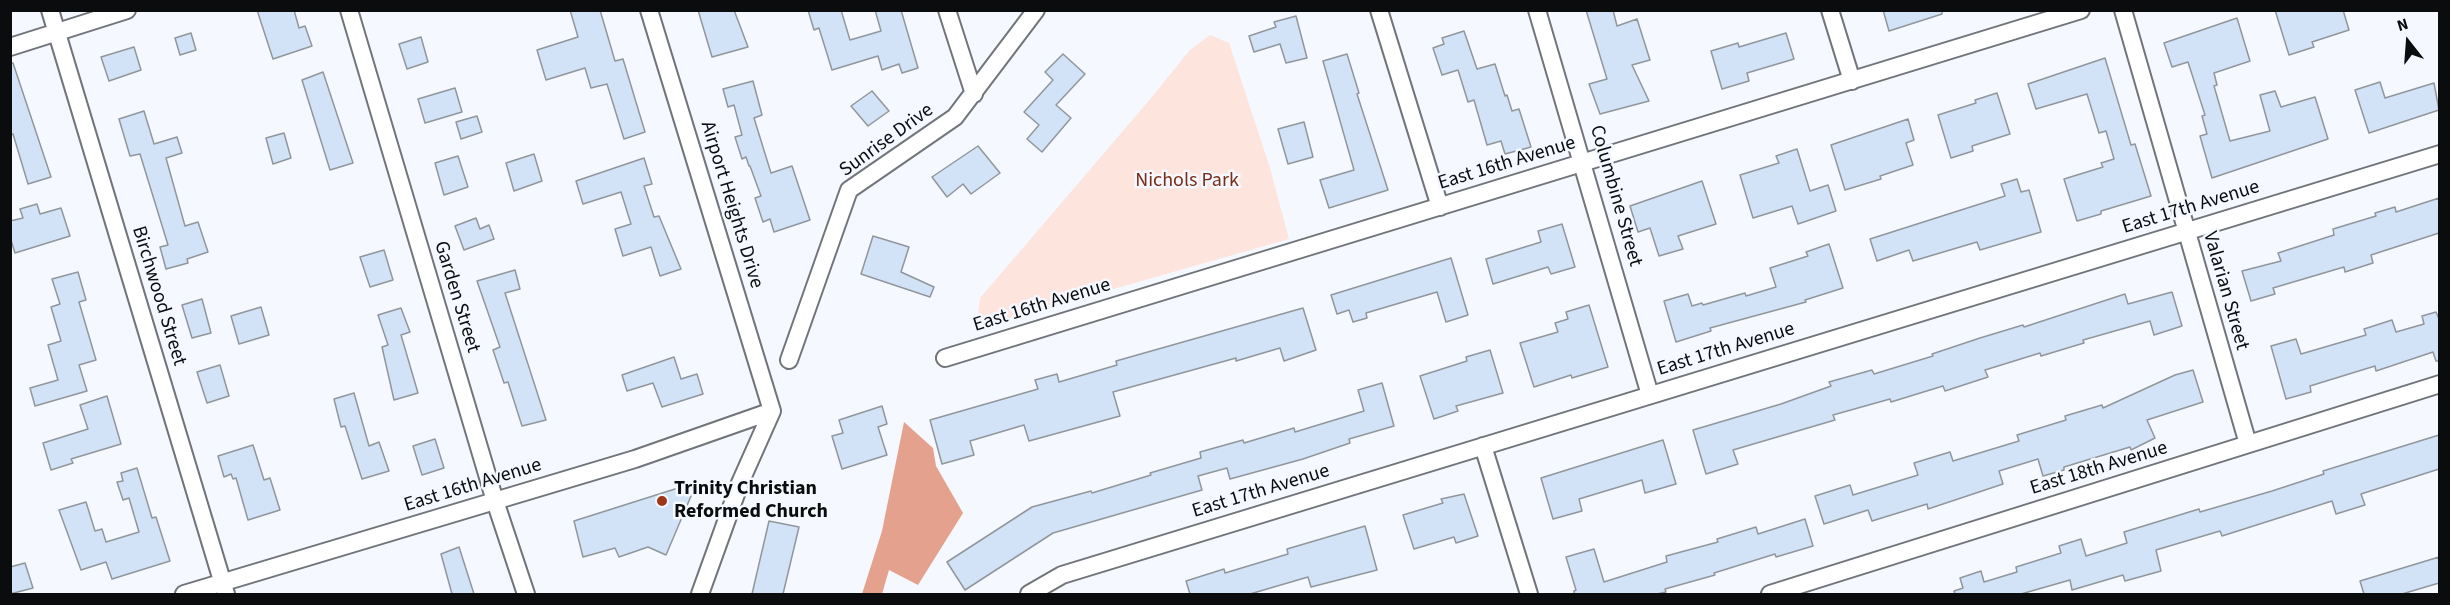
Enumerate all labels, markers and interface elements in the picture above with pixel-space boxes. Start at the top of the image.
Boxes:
north arrow [2378,12,2438,72]
text: N [2394,13,2411,37]
street label: Sunrise Drive [835,99,939,183]
street label: Airport Heights Drive [694,119,768,291]
street label: Columbine Street [1583,123,1647,269]
street label: East 16th Avenue [1435,132,1579,196]
park label: Nichols Park [1135,170,1239,194]
street label: East 17th Avenue [2119,176,2263,240]
street label: Birchwood Street [125,223,191,369]
street label: Valarian Street [2197,229,2253,353]
street label: Garden Street [428,238,484,356]
street label: East 16th Avenue [970,274,1114,338]
street label: East 17th Avenue [1654,318,1798,382]
street label: East 18th Avenue [2027,437,2171,501]
street label: East 16th Avenue [401,454,545,518]
street label: East 17th Avenue [1189,460,1333,524]
place label: Trinity Christian Reformed Church [674,478,828,525]
marker: Trinity Christian Reformed Church [655,494,669,508]

